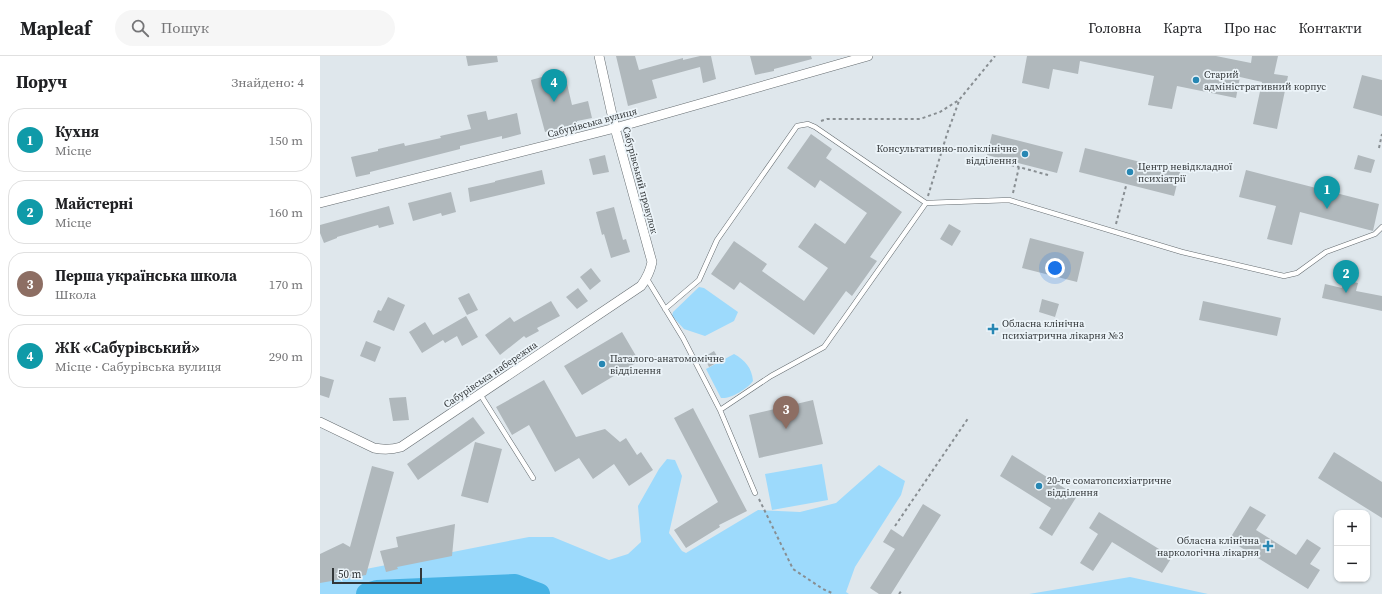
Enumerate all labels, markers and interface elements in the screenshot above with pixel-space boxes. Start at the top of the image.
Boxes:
search box [115,10,395,46]
text: Mapleaf [20,15,91,41]
icon: search [129,17,151,39]
text: Пошук [161,17,209,38]
text: Головна [1088,18,1141,38]
text: Карта [1163,18,1202,38]
text: Про нас [1224,18,1276,38]
text: Контакти [1298,18,1362,38]
place label: Старий адміністративний корпус [1204,68,1326,93]
pin: 4 [541,69,567,102]
text: Поруч [16,70,67,94]
text: Знайдено: 4 [231,74,304,91]
marker: Старий адміністративний корпус [1191,75,1201,85]
street label: Сабурівська вулиця [546,104,638,141]
text: Кухня [55,121,99,142]
street label: Сабурівський провулок [620,125,661,236]
text: 1 [26,132,34,149]
text: 150 m [269,132,303,149]
text: Місце [55,142,92,159]
place label: Консультативно-поліклінічне відділення [877,142,1017,167]
marker: Консультативно-поліклінічне відділення [1020,149,1030,159]
place label: Центр невідкладної психіатрії [1138,160,1233,185]
marker: Центр невідкладної психіатрії [1125,167,1135,177]
pin: 1 [1314,176,1340,209]
text: Майстерні [55,193,133,214]
text: 2 [26,204,34,221]
text: 160 m [269,204,303,221]
text: Місце [55,214,92,231]
your location [1045,258,1065,278]
pin: 2 [1333,260,1359,293]
text: Перша українська школа [55,265,237,286]
text: 3 [26,276,34,293]
text: 170 m [269,276,303,293]
text: Школа [55,286,96,303]
place label: Обласна клінічна психіатрична лікарня №3 [1002,317,1123,342]
marker: Обласна клінічна психіатрична лікарня №3 [987,323,999,335]
text: ЖК «Сабурівський» [55,337,200,358]
street label: Сабурівська набережна [441,338,540,411]
text: 4 [26,348,34,365]
text: 290 m [269,348,303,365]
place label: Паталого-анатомомічне відділення [610,352,724,377]
text: Місце · Сабурівська вулиця [55,358,222,375]
marker: Паталого-анатомомічне відділення [597,359,607,369]
pin: 3 [773,396,799,429]
place label: 20-те соматопсихіатричне відділення [1047,474,1171,499]
marker: 20-те соматопсихіатричне відділення [1034,481,1044,491]
map controls [1334,510,1370,582]
button: + [1334,510,1370,546]
place label: Обласна клінічна наркологічна лікарня [1157,534,1260,559]
marker: Обласна клінічна наркологічна лікарня [1262,540,1274,552]
button: − [1334,546,1370,582]
scale bar [332,566,422,585]
text: 50 m [338,567,361,582]

